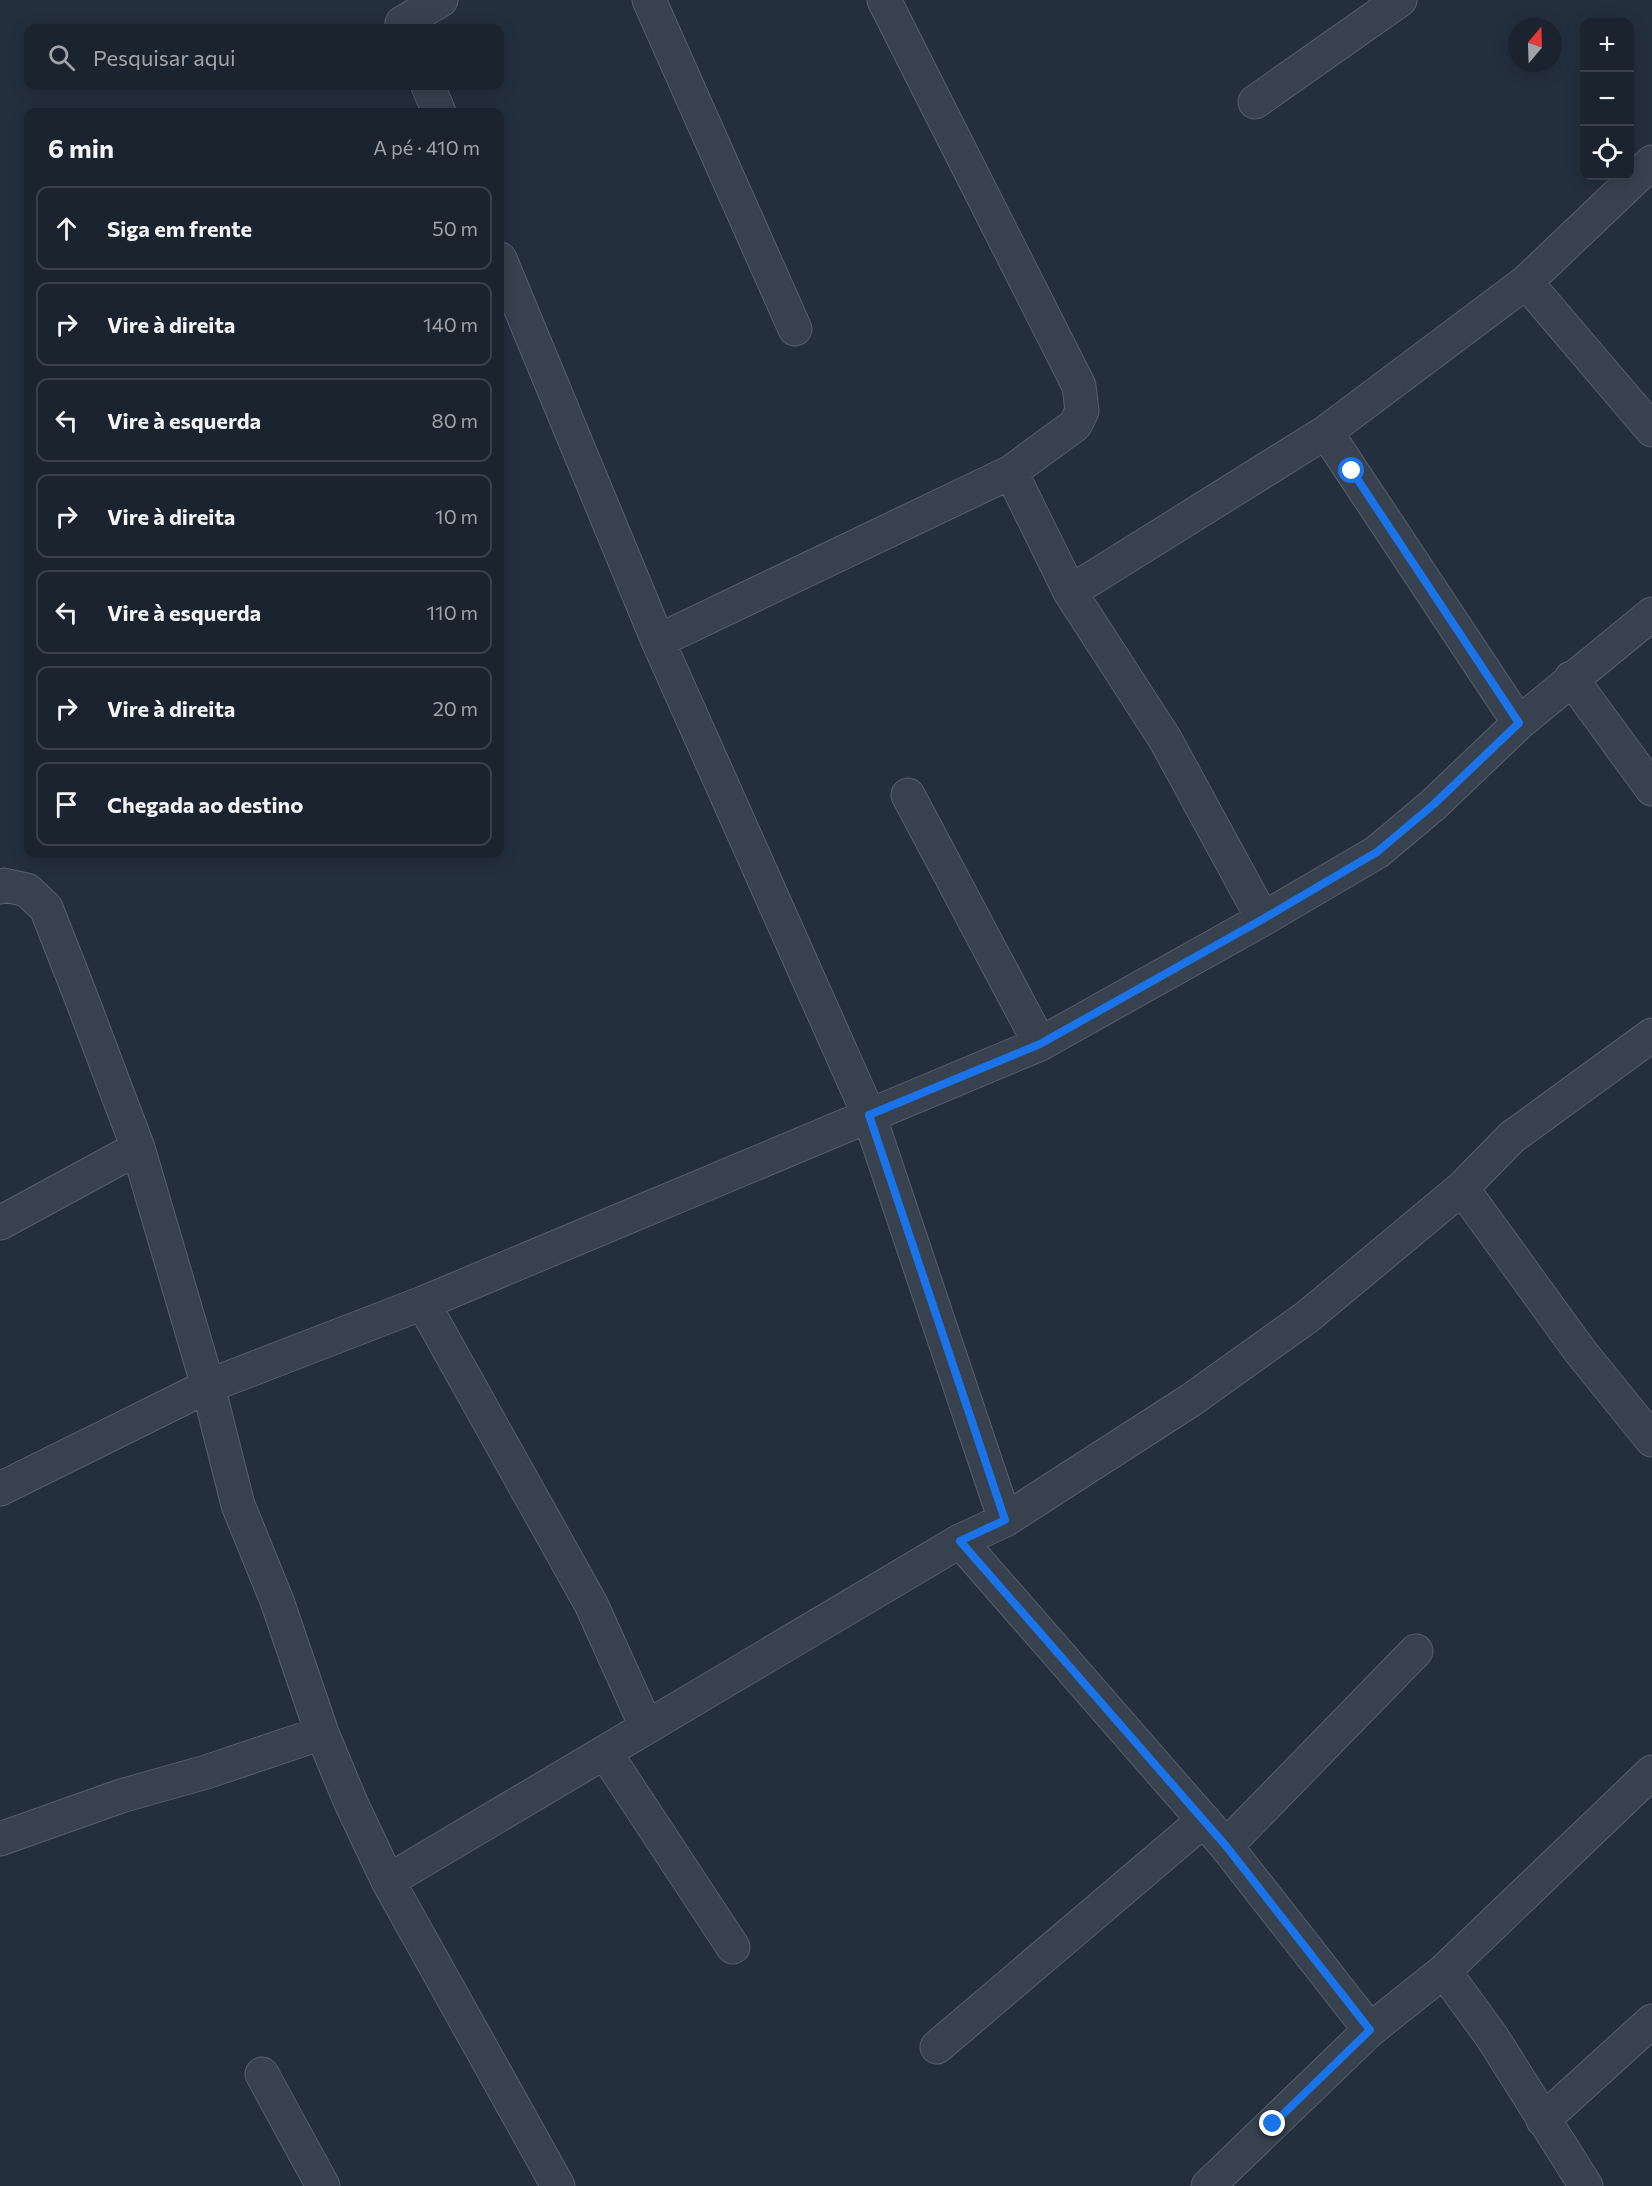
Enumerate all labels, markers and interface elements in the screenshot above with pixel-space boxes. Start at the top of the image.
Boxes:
north arrow [1508,18,1562,72]
map controls [1580,18,1634,180]
button: + [1580,18,1634,72]
search box [24,24,504,90]
icon: search [45,41,78,74]
text: Pesquisar aqui [93,44,236,71]
button: − [1580,72,1634,126]
button: locate [1580,126,1634,180]
text: 6 min [48,132,114,163]
text: A pé · 410 m [373,135,480,159]
icon: ahead [50,212,83,245]
text: Siga em frente [107,215,252,242]
text: 50 m [432,216,478,240]
icon: right [50,308,83,341]
text: Vire à direita [107,311,235,338]
text: 140 m [423,312,478,336]
icon: left [50,404,83,437]
text: Vire à esquerda [107,407,261,434]
text: 80 m [432,408,478,432]
route start [1338,457,1364,483]
icon: right [50,500,83,533]
text: Vire à direita [107,503,235,530]
text: 10 m [435,504,478,528]
icon: left [50,596,83,629]
text: Vire à esquerda [107,599,261,626]
text: 110 m [427,600,478,624]
icon: right [50,692,83,725]
text: Vire à direita [107,695,235,722]
text: 20 m [433,696,478,720]
icon: arrive [50,788,83,821]
text: Chegada ao destino [107,791,303,818]
route end [1259,2110,1285,2136]

